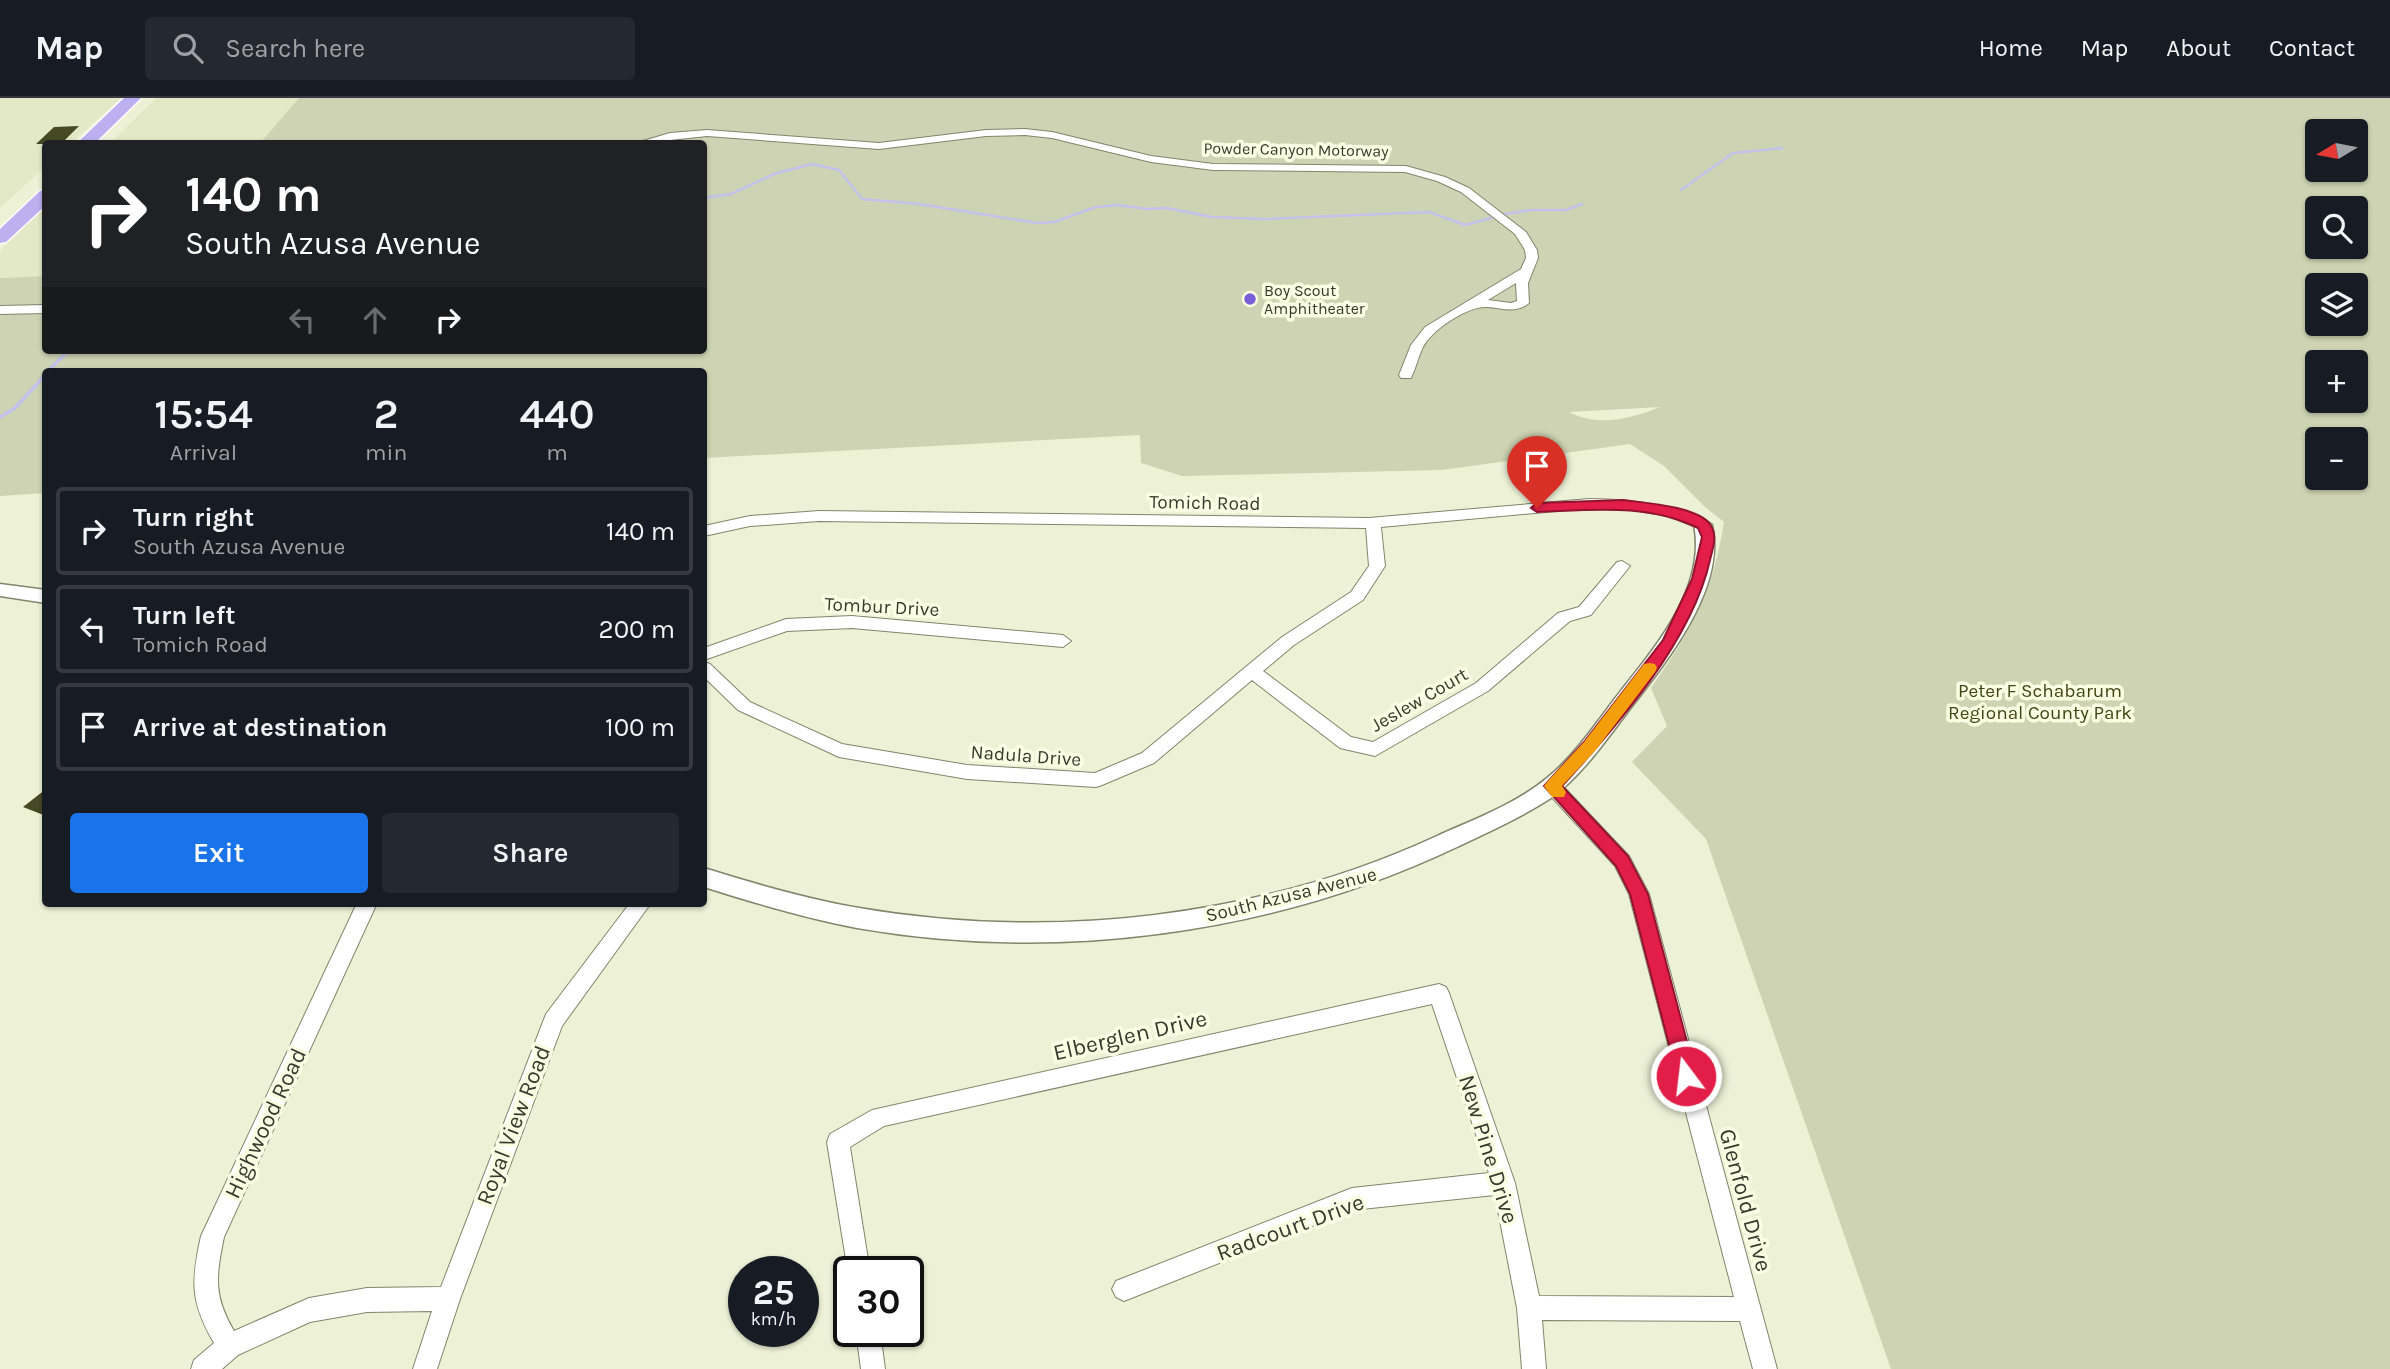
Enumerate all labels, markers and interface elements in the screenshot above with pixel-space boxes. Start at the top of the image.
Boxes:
search box [145,17,635,80]
text: Map [35,29,103,67]
icon: search [169,29,207,67]
text: Search here [225,33,365,64]
text: Home [1979,34,2043,62]
text: Map [2081,34,2128,62]
text: About [2166,34,2231,62]
text: Contact [2269,34,2355,62]
north arrow [2305,119,2368,182]
map controls [2305,119,2368,490]
street label: Powder Canyon Motorway [1203,138,1389,161]
text: 140 m [185,166,322,223]
icon: right [70,168,161,259]
button: search [2305,196,2368,259]
text: South Azusa Avenue [185,225,480,262]
button: layers [2305,273,2368,336]
place label: Boy Scout Amphitheater [1264,281,1365,318]
marker: Boy Scout Amphitheater [1242,291,1258,307]
icon: left [283,301,321,339]
icon: ahead [356,301,394,339]
icon: right [429,301,467,339]
button: + [2305,350,2368,413]
text: 15:54 [154,389,253,439]
text: 2 [374,389,399,439]
text: 440 [519,389,595,439]
button: − [2305,427,2368,490]
pin [1507,436,1567,508]
text: Arrival [170,439,237,466]
text: min [365,439,407,466]
text: m [546,439,568,466]
icon: arrive [1518,447,1556,485]
street label: Tomich Road [1149,491,1261,515]
text: Turn right [133,502,254,533]
icon: right [74,512,112,550]
text: 140 m [606,516,675,547]
text: South Azusa Avenue [133,533,345,560]
street label: Tombur Drive [824,593,940,621]
text: Turn left [133,600,235,631]
icon: left [74,610,112,648]
text: 200 m [599,614,675,645]
text: Tomich Road [133,631,268,658]
street label: Jeslew Court [1367,663,1472,736]
park label: Peter F Schabarum Regional County Park [1948,680,2132,724]
icon: arrive [74,708,112,746]
text: Arrive at destination [133,712,387,743]
text: 100 m [605,712,675,743]
street label: Nadula Drive [970,741,1082,771]
button: Exit [70,813,368,893]
button: Share [382,813,679,893]
street label: South Azusa Avenue [1203,863,1379,927]
street label: Elberglen Drive [1051,1005,1210,1066]
position arrow [1649,1039,1723,1113]
street label: Royal View Road [471,1042,556,1209]
street label: Highwood Road [219,1044,312,1203]
street label: New Pine Drive [1453,1072,1524,1227]
street label: Glenfold Drive [1714,1126,1778,1274]
street label: Radcourt Drive [1213,1188,1368,1267]
speed limit sign: 30 [833,1256,924,1347]
text: 25 [753,1272,794,1313]
text: km/h [751,1308,796,1330]

